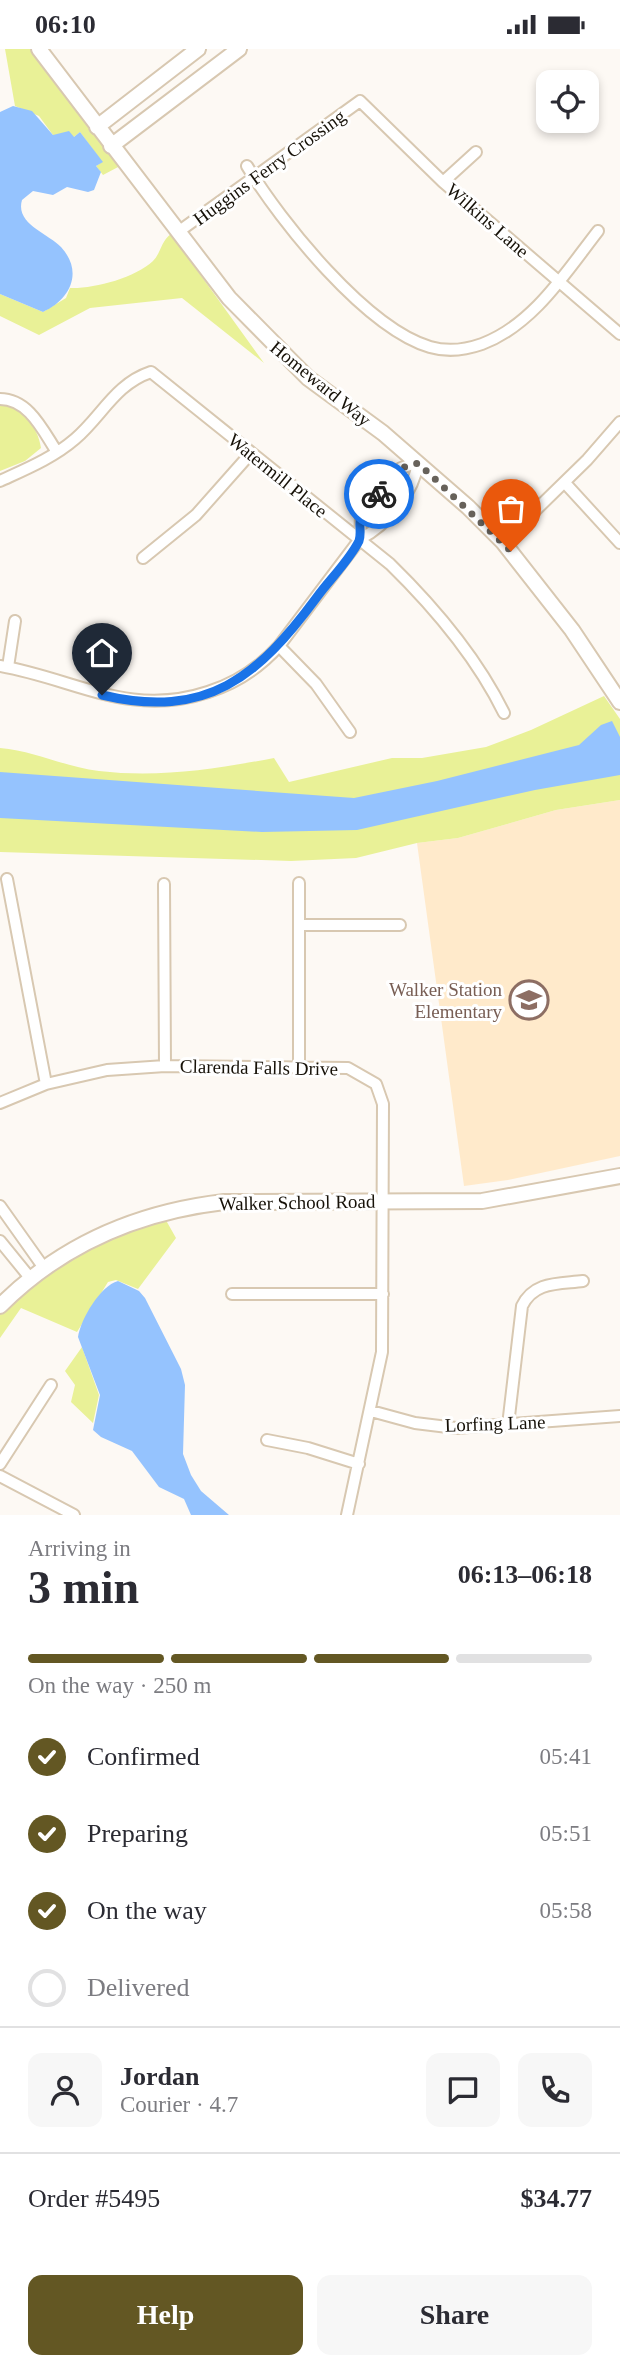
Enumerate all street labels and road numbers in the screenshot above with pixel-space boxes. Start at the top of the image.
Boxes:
street label: Huggins Ferry Crossing [189,105,350,230]
street label: Wilkins Lane [442,179,533,262]
street label: Homeward Way [266,336,376,431]
street label: Watermill Place [224,429,331,522]
street label: Clarenda Falls Drive [180,1056,338,1079]
street label: Walker School Road [218,1191,376,1214]
street label: Lorfing Lane [444,1411,546,1436]

